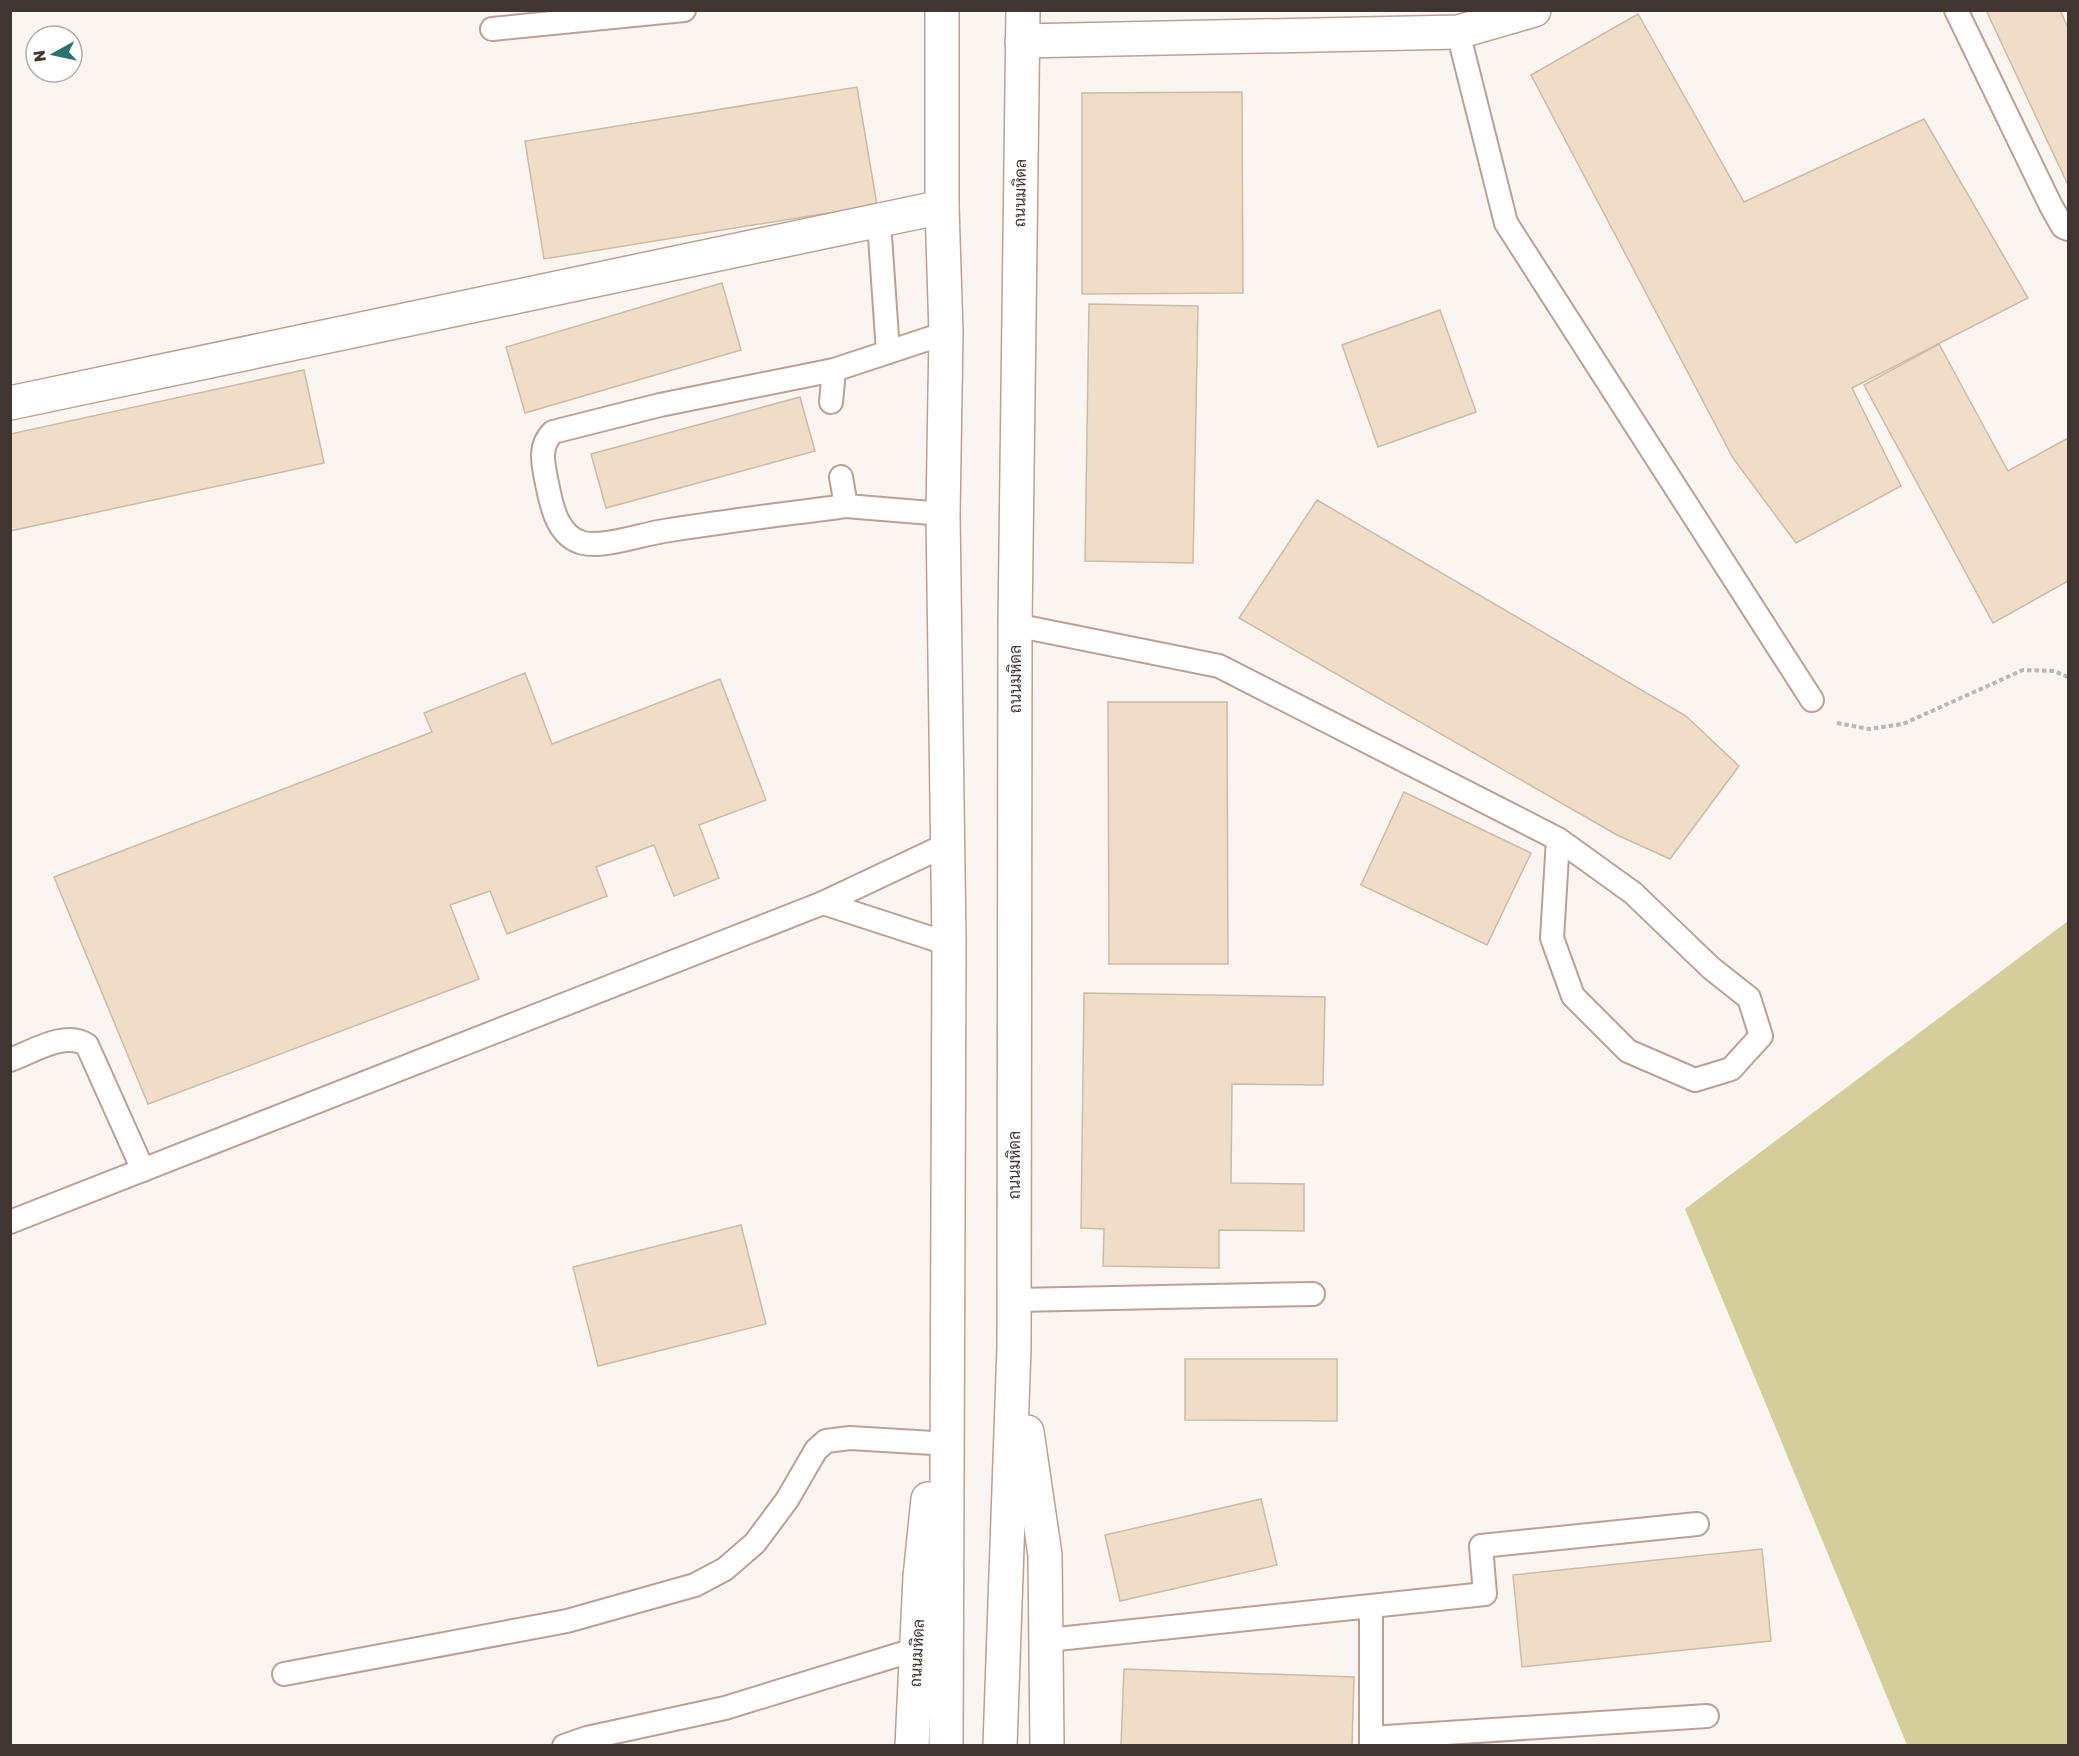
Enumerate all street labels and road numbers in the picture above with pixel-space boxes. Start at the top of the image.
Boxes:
street label: ถนนมหิดล [1010,159,1030,227]
street label: ถนนมหิดล [1006,645,1025,713]
street label: ถนนมหิดล [1005,1131,1024,1199]
street label: ถนนมหิดล [906,1618,928,1688]

